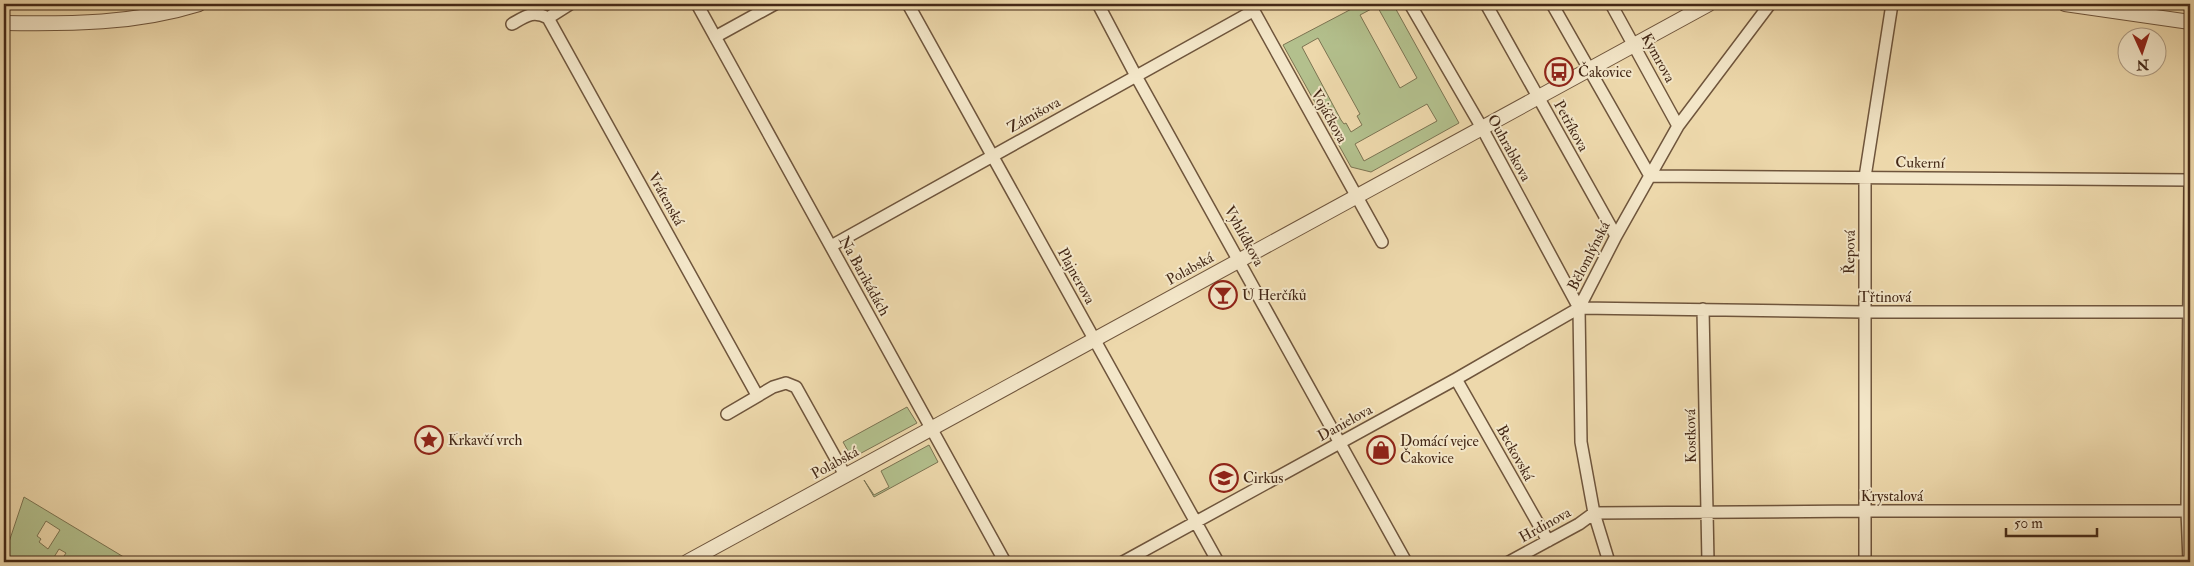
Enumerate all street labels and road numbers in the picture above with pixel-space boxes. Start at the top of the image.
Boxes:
street label: Kymrova [1637,30,1680,87]
street label: Vojáčkova [1306,86,1352,147]
street label: Zámišova [1004,92,1065,137]
street label: Petříkova [1549,97,1593,156]
street label: Ouhrabkova [1483,111,1536,185]
street label: Cukerní [1895,153,1946,173]
street label: Vrátenská [644,169,689,230]
street label: Vyhlídkova [1220,202,1269,270]
street label: Bělomlýnská [1563,217,1615,294]
street label: Řepová [1838,229,1861,274]
street label: Na Barikádách [834,233,894,319]
street label: Plajnerova [1053,245,1100,308]
street label: Polabská [1163,248,1218,290]
street label: Třtinová [1859,288,1912,307]
street label: Danielova [1314,400,1376,446]
street label: Kostková [1681,408,1701,463]
street label: Beckovská [1492,422,1538,485]
street label: Polabská [808,442,863,484]
street label: Krystalová [1861,487,1924,506]
street label: Hrdinova [1516,503,1575,547]

